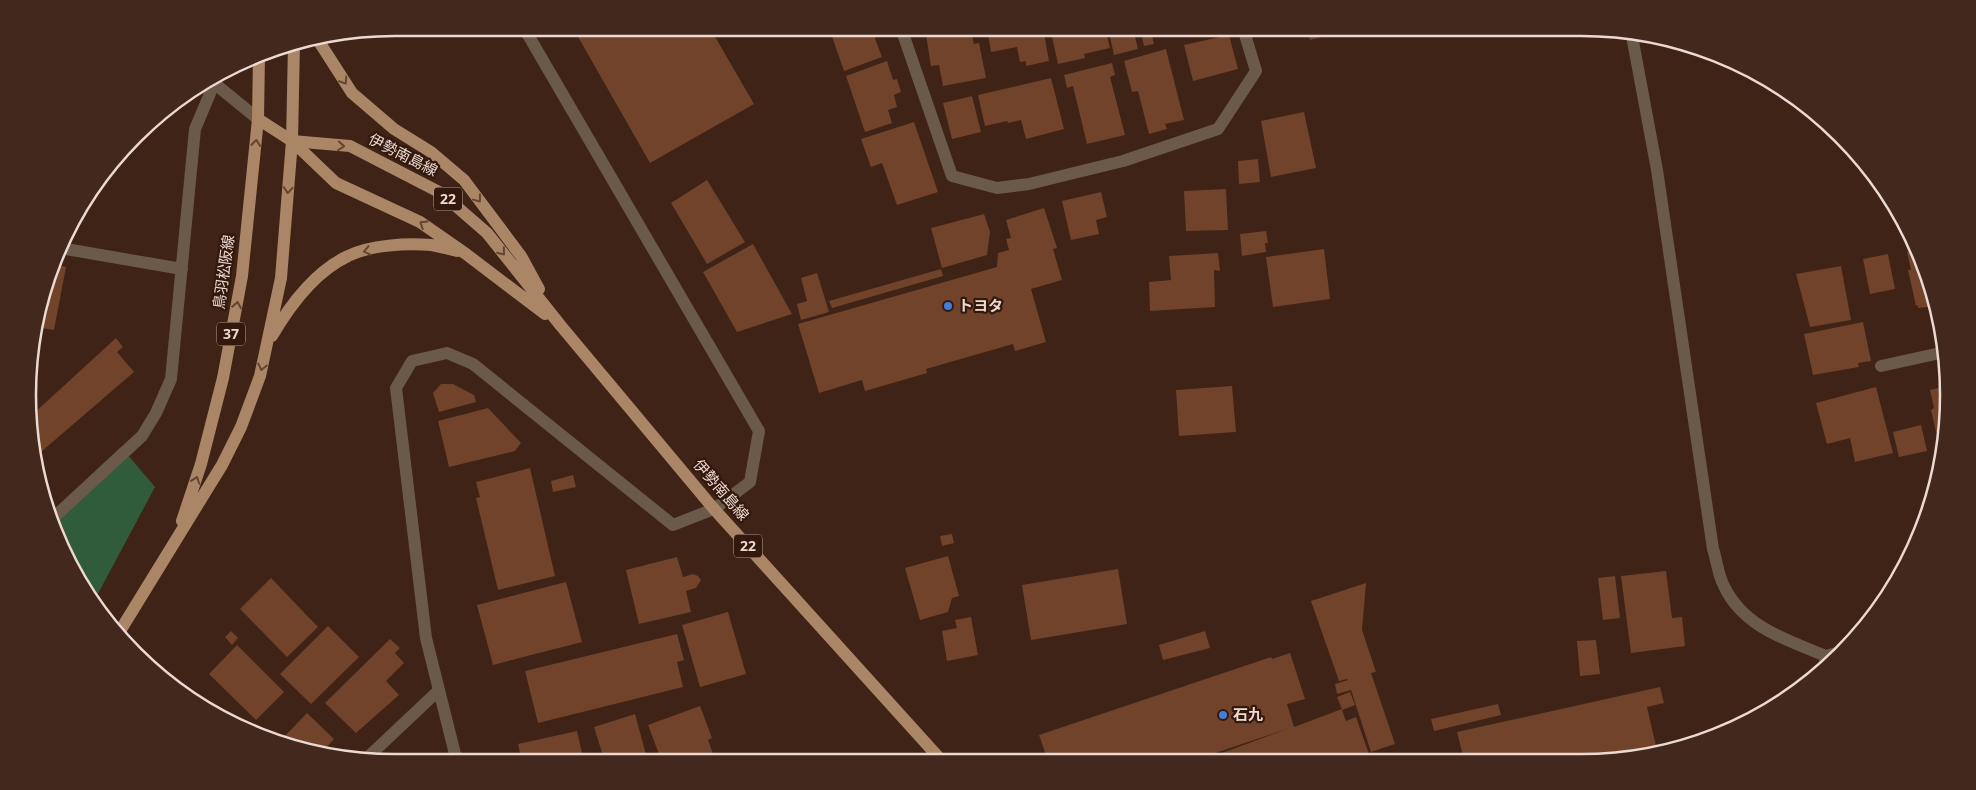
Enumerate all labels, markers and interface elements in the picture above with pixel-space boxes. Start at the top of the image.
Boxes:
one-way arrow [338,76,348,85]
street label: 伊勢南島線 [365,128,441,180]
one-way arrow [250,139,261,147]
one-way arrow [337,140,345,151]
one-way arrow [283,186,294,194]
road number: 22 [434,188,462,210]
one-way arrow [472,193,481,203]
one-way arrow [419,221,428,230]
street label: 鳥羽松阪線 [208,233,238,310]
one-way arrow [362,245,371,256]
one-way arrow [497,247,506,256]
place label: トヨタ [958,295,1003,315]
one-way arrow [231,300,241,309]
marker: トヨタ [942,300,954,312]
road number: 37 [217,322,245,346]
one-way arrow [257,363,268,372]
street label: 伊勢南島線 [690,454,754,524]
one-way arrow [190,476,200,484]
road number: 22 [734,534,762,558]
place label: 石九 [1233,704,1263,724]
marker: 石九 [1217,709,1229,721]

